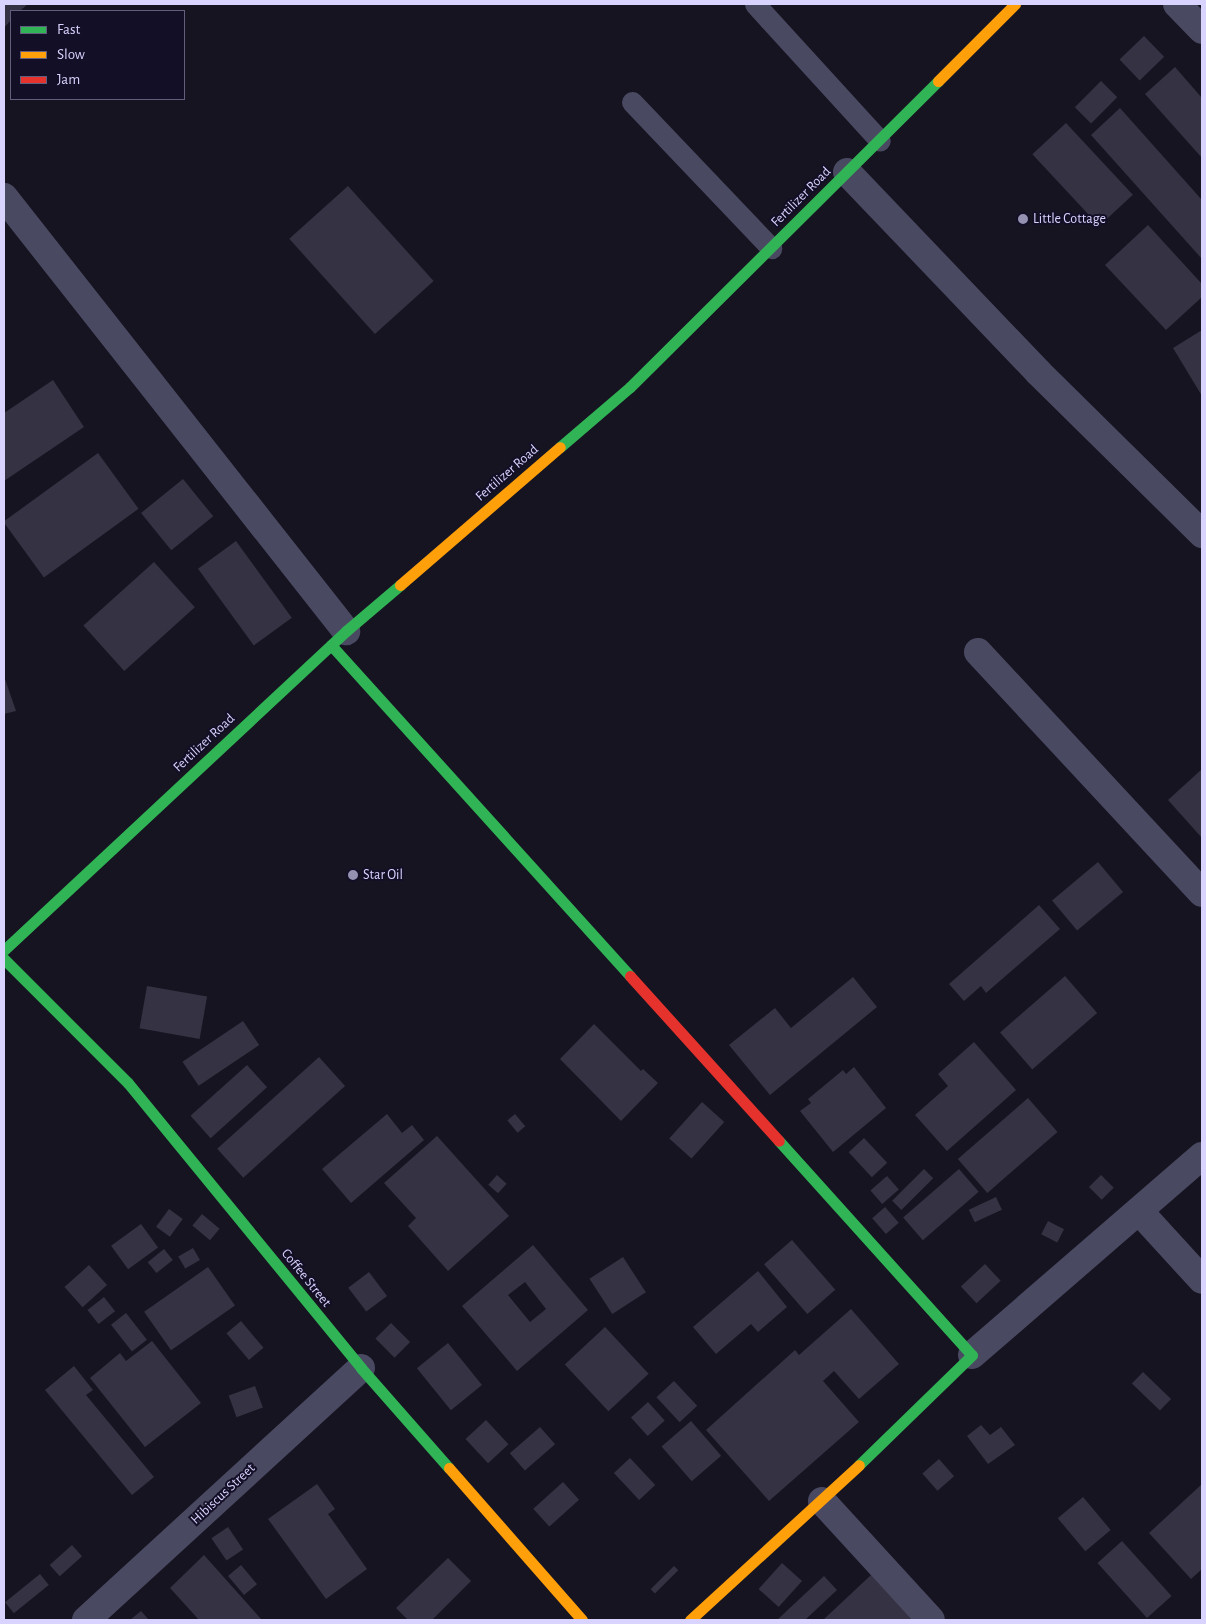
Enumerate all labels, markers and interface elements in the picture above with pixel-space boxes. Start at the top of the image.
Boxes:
legend [10,10,185,100]
text: Fast [57,22,80,37]
text: Slow [57,47,85,62]
text: Jam [57,72,80,87]
street label: Fertilizer Road [768,164,834,230]
place label: Little Cottage [1033,211,1106,227]
marker: Little Cottage [1017,213,1029,225]
street label: Fertilizer Road [472,441,542,505]
street label: Fertilizer Road [170,710,238,776]
place label: Star Oil [363,867,403,883]
marker: Star Oil [347,869,359,881]
street label: Coffee Street [277,1246,335,1310]
street label: Hibiscus Street [187,1460,259,1528]

